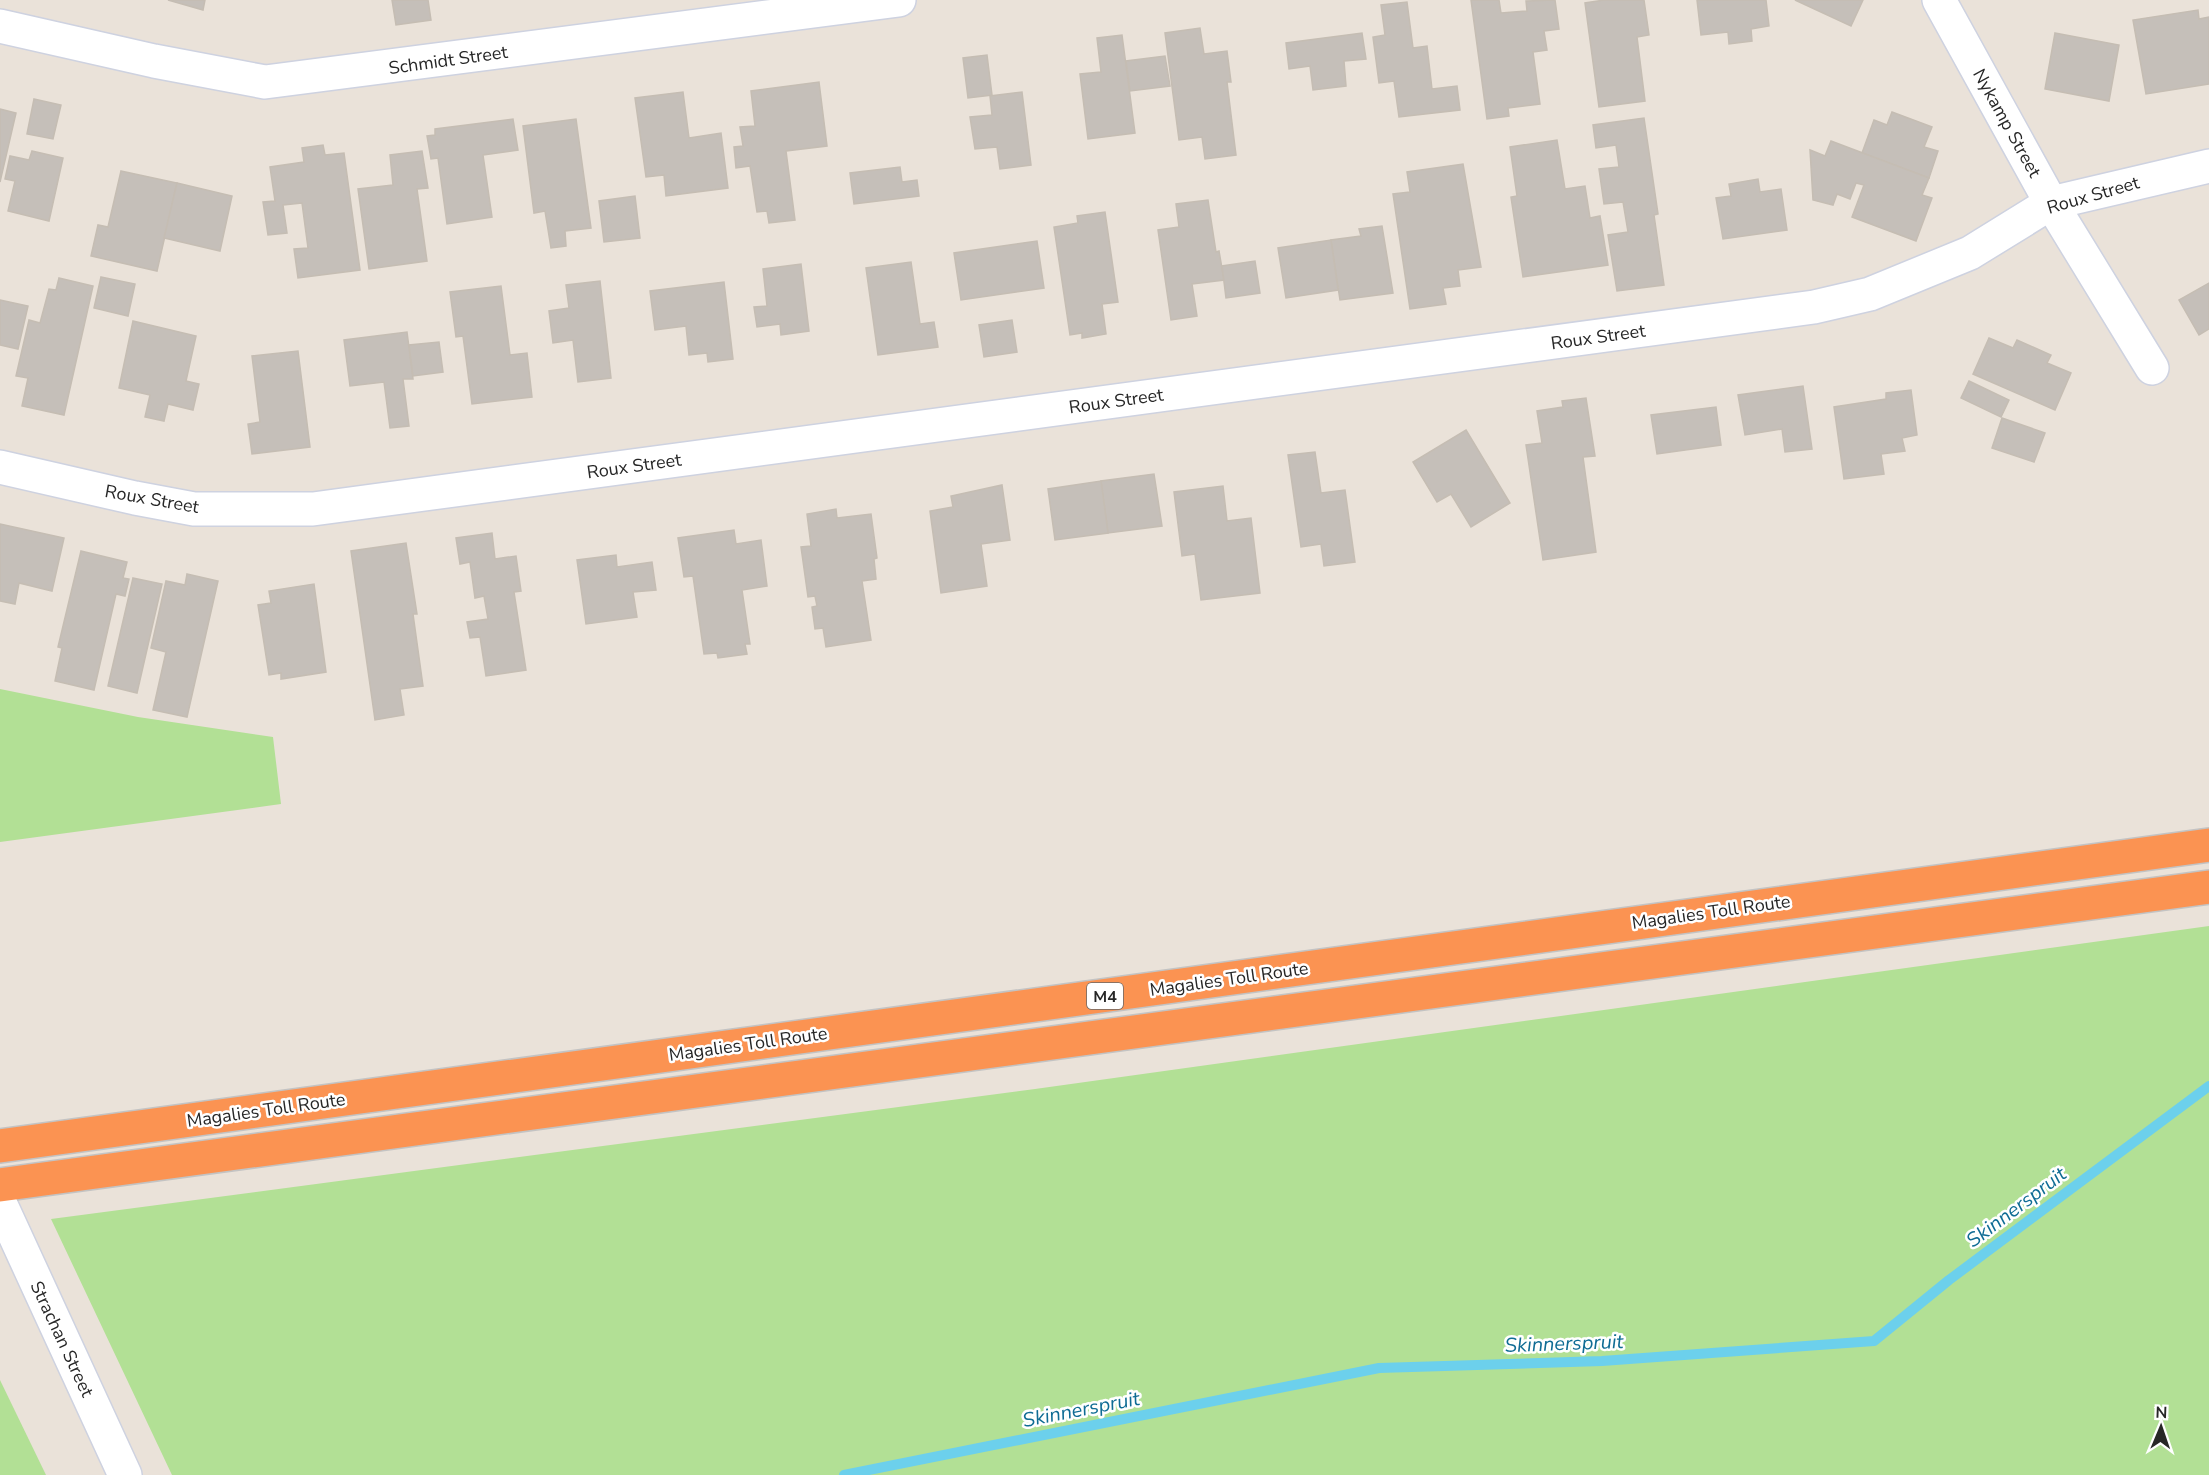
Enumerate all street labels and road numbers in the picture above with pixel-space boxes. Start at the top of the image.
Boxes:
street label: Schmidt Street [387,40,510,80]
street label: Nykamp Street [1967,64,2047,182]
street label: Roux Street [2044,170,2143,220]
street label: Roux Street [1549,318,1647,356]
street label: Roux Street [1067,382,1165,420]
street label: Roux Street [585,447,683,485]
street label: Roux Street [103,479,202,519]
street label: Magalies Toll Route [1630,889,1792,935]
street label: Magalies Toll Route [1148,956,1310,1002]
road number: M4 [1087,983,1123,1009]
street label: Magalies Toll Route [667,1021,829,1067]
street label: Magalies Toll Route [185,1087,347,1133]
street label: Strachan Street [25,1277,100,1401]

